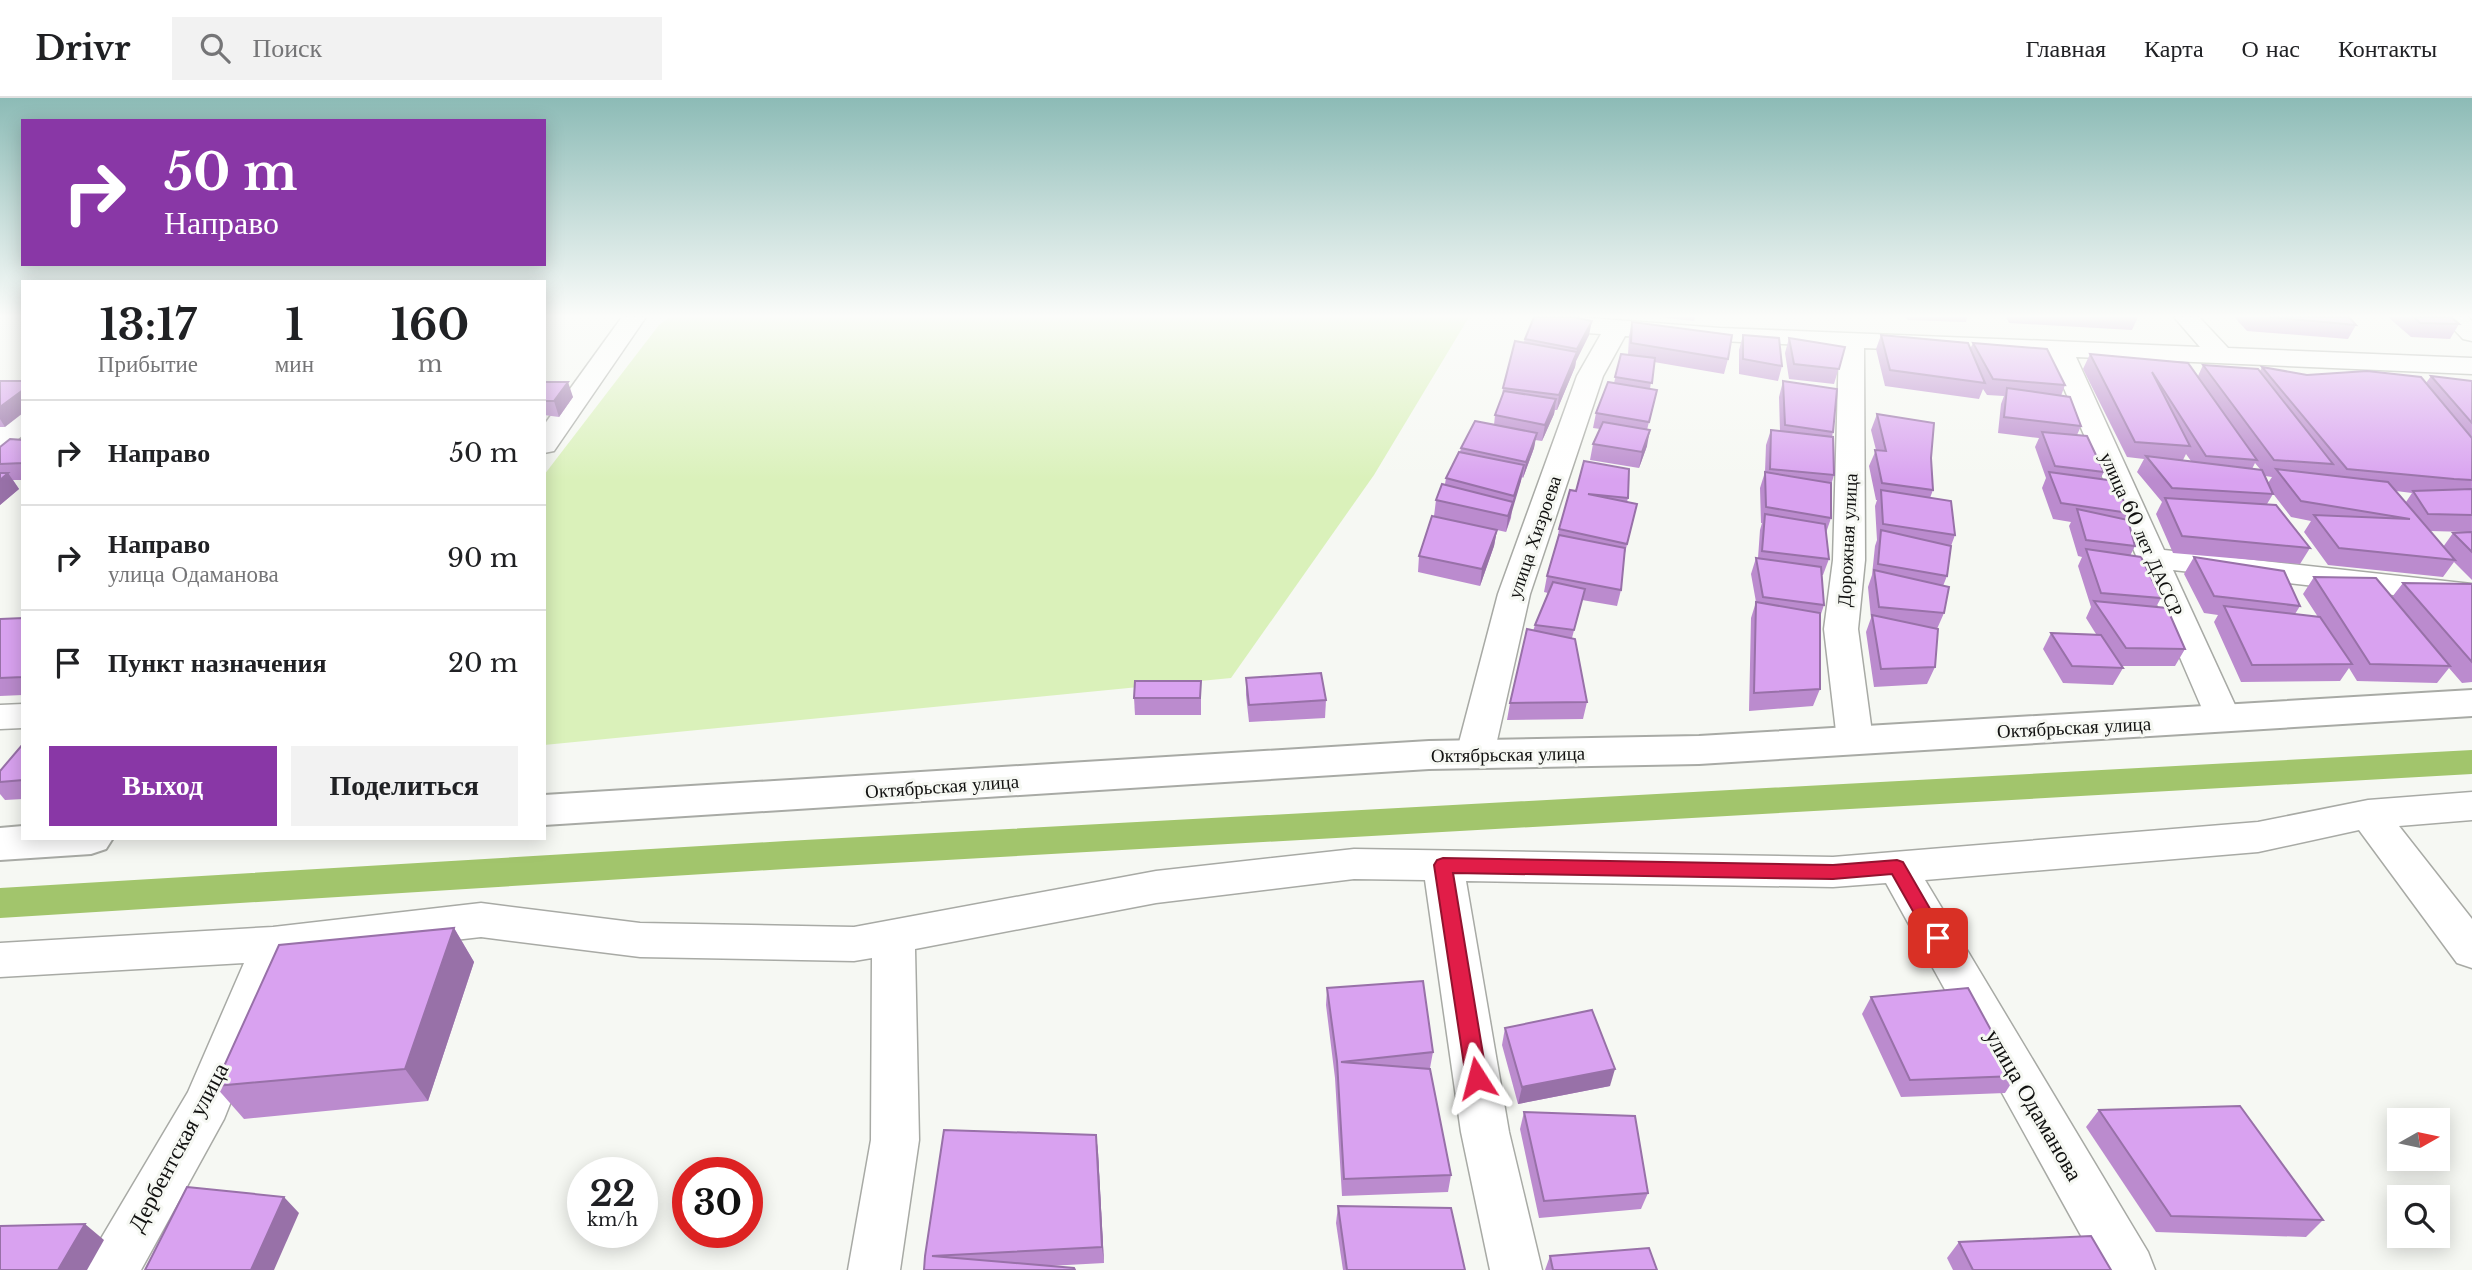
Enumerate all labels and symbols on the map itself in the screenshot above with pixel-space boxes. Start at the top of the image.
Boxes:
street label: улица 60 лет ДАССР [2095,449,2188,620]
street label: улица Хизроева [1503,472,1566,602]
street label: Дорожная улица [1833,472,1863,607]
street label: Октябрьская улица [1996,712,2152,743]
street label: Октябрьская улица [1431,742,1586,767]
street label: Октябрьская улица [864,770,1020,803]
pin [1908,908,1968,968]
street label: улица Одаманова [1979,1024,2089,1186]
position arrow [1440,1041,1514,1115]
street label: Дербентская улица [122,1058,234,1236]
north arrow [2387,1108,2450,1171]
speed limit sign: 30 [672,1157,763,1248]

